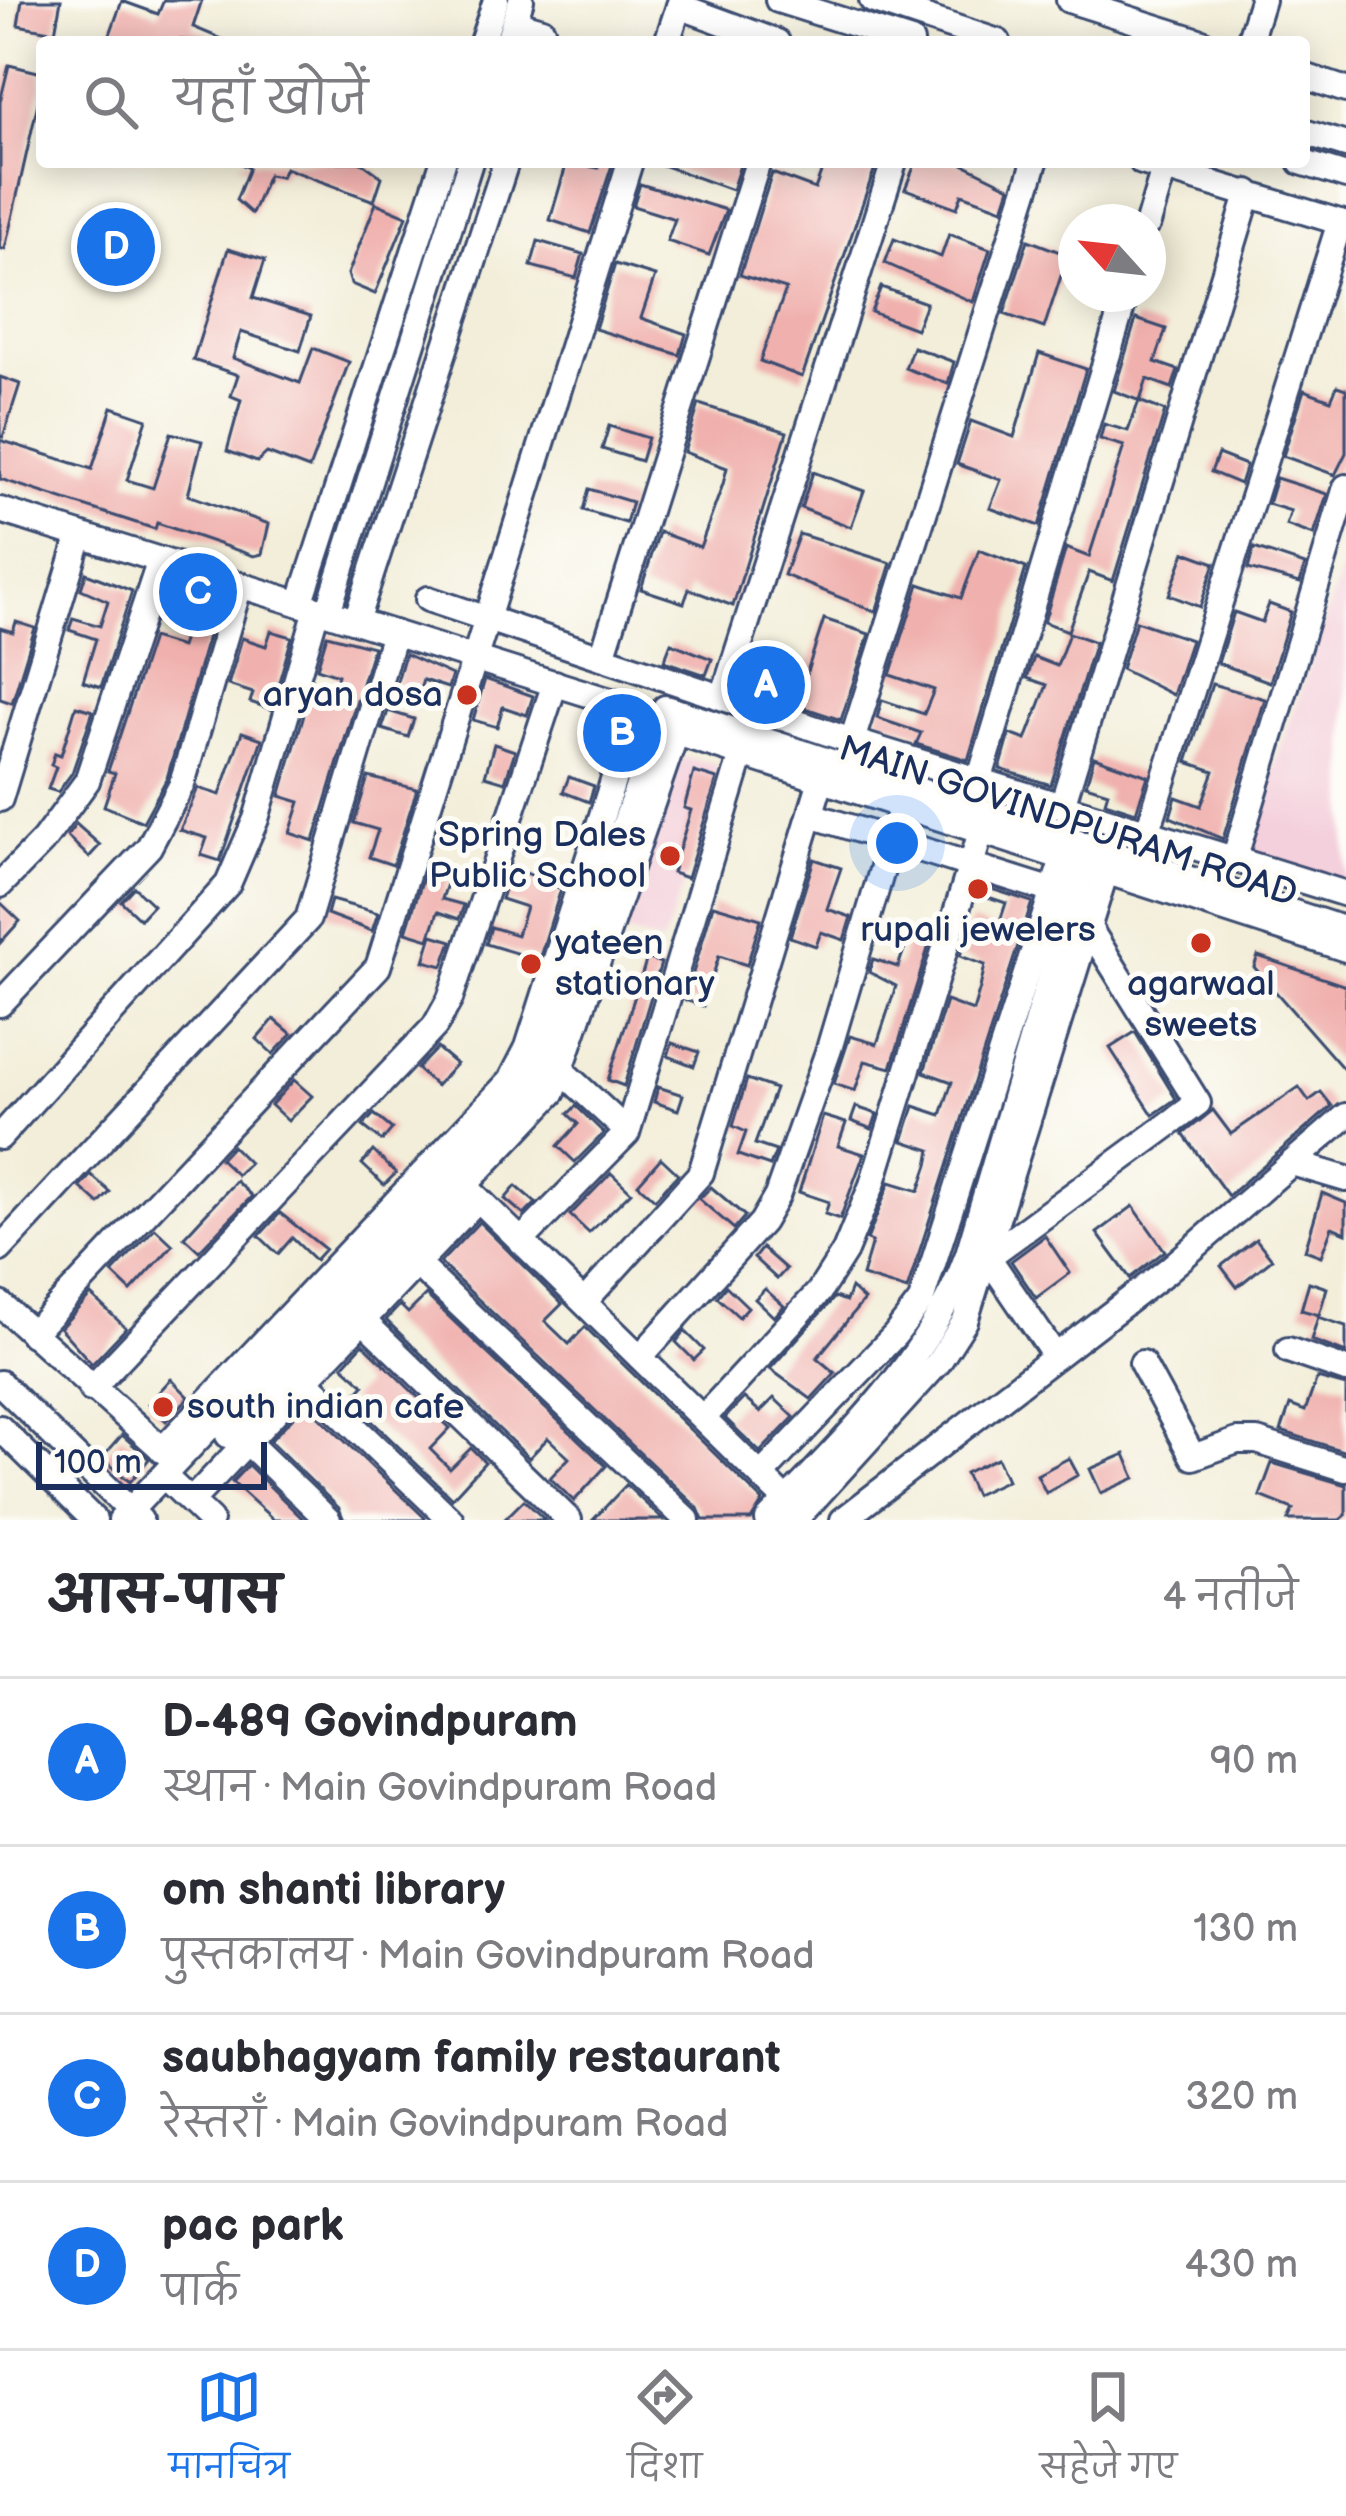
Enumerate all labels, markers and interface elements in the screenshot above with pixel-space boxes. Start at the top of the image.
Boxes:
search box [36,36,1310,168]
icon: search [78,69,144,135]
text: यहाँ खोजें [174,73,368,128]
pin: D [77,202,155,292]
north arrow [1058,204,1166,312]
pin: C [159,547,237,637]
pin: A [727,640,805,730]
place label: aryan dosa [263,674,443,717]
marker: aryan dosa [454,682,480,708]
pin: B [583,688,661,778]
street label: MAIN GOVINDPURAM ROAD [834,728,1302,916]
your location [867,813,927,873]
place label: Spring Dales Public School [429,814,646,898]
marker: Spring Dales Public School [657,843,683,869]
marker: rupali jewelers [965,876,991,902]
place label: rupali jewelers [860,909,1096,952]
place label: yateen stationary [554,922,716,1006]
marker: agarwaal sweets [1188,930,1214,956]
marker: yateen stationary [518,951,544,977]
place label: agarwaal sweets [1127,963,1275,1047]
place label: south indian cafe [187,1386,464,1429]
marker: south indian cafe [150,1394,176,1420]
scale bar [36,1436,267,1489]
text: 100 m [54,1443,142,1483]
text: आस-पास [48,1566,281,1627]
text: 4 नतीजे [1163,1574,1298,1621]
text: D-489 Govindpuram [162,1695,578,1750]
text: A [75,1738,99,1785]
text: 90 m [1210,1738,1298,1785]
text: स्थान · Main Govindpuram Road [162,1765,717,1812]
text: om shanti library [162,1863,505,1918]
text: B [73,1906,101,1953]
text: 130 m [1193,1906,1298,1953]
text: पुस्तकालय · Main Govindpuram Road [162,1933,815,1980]
text: saubhagyam family restaurant [162,2031,781,2086]
text: C [73,2074,101,2121]
text: 320 m [1185,2074,1298,2121]
text: रेस्तराँ · Main Govindpuram Road [162,2101,728,2148]
text: pac park [162,2199,344,2254]
text: D [73,2242,101,2289]
text: 430 m [1185,2242,1298,2289]
text: पार्क [162,2269,239,2316]
tab: मानचित्र [169,2364,290,2503]
tab: दिशा [627,2364,702,2503]
tab: सहेजे गए [1040,2364,1177,2503]

